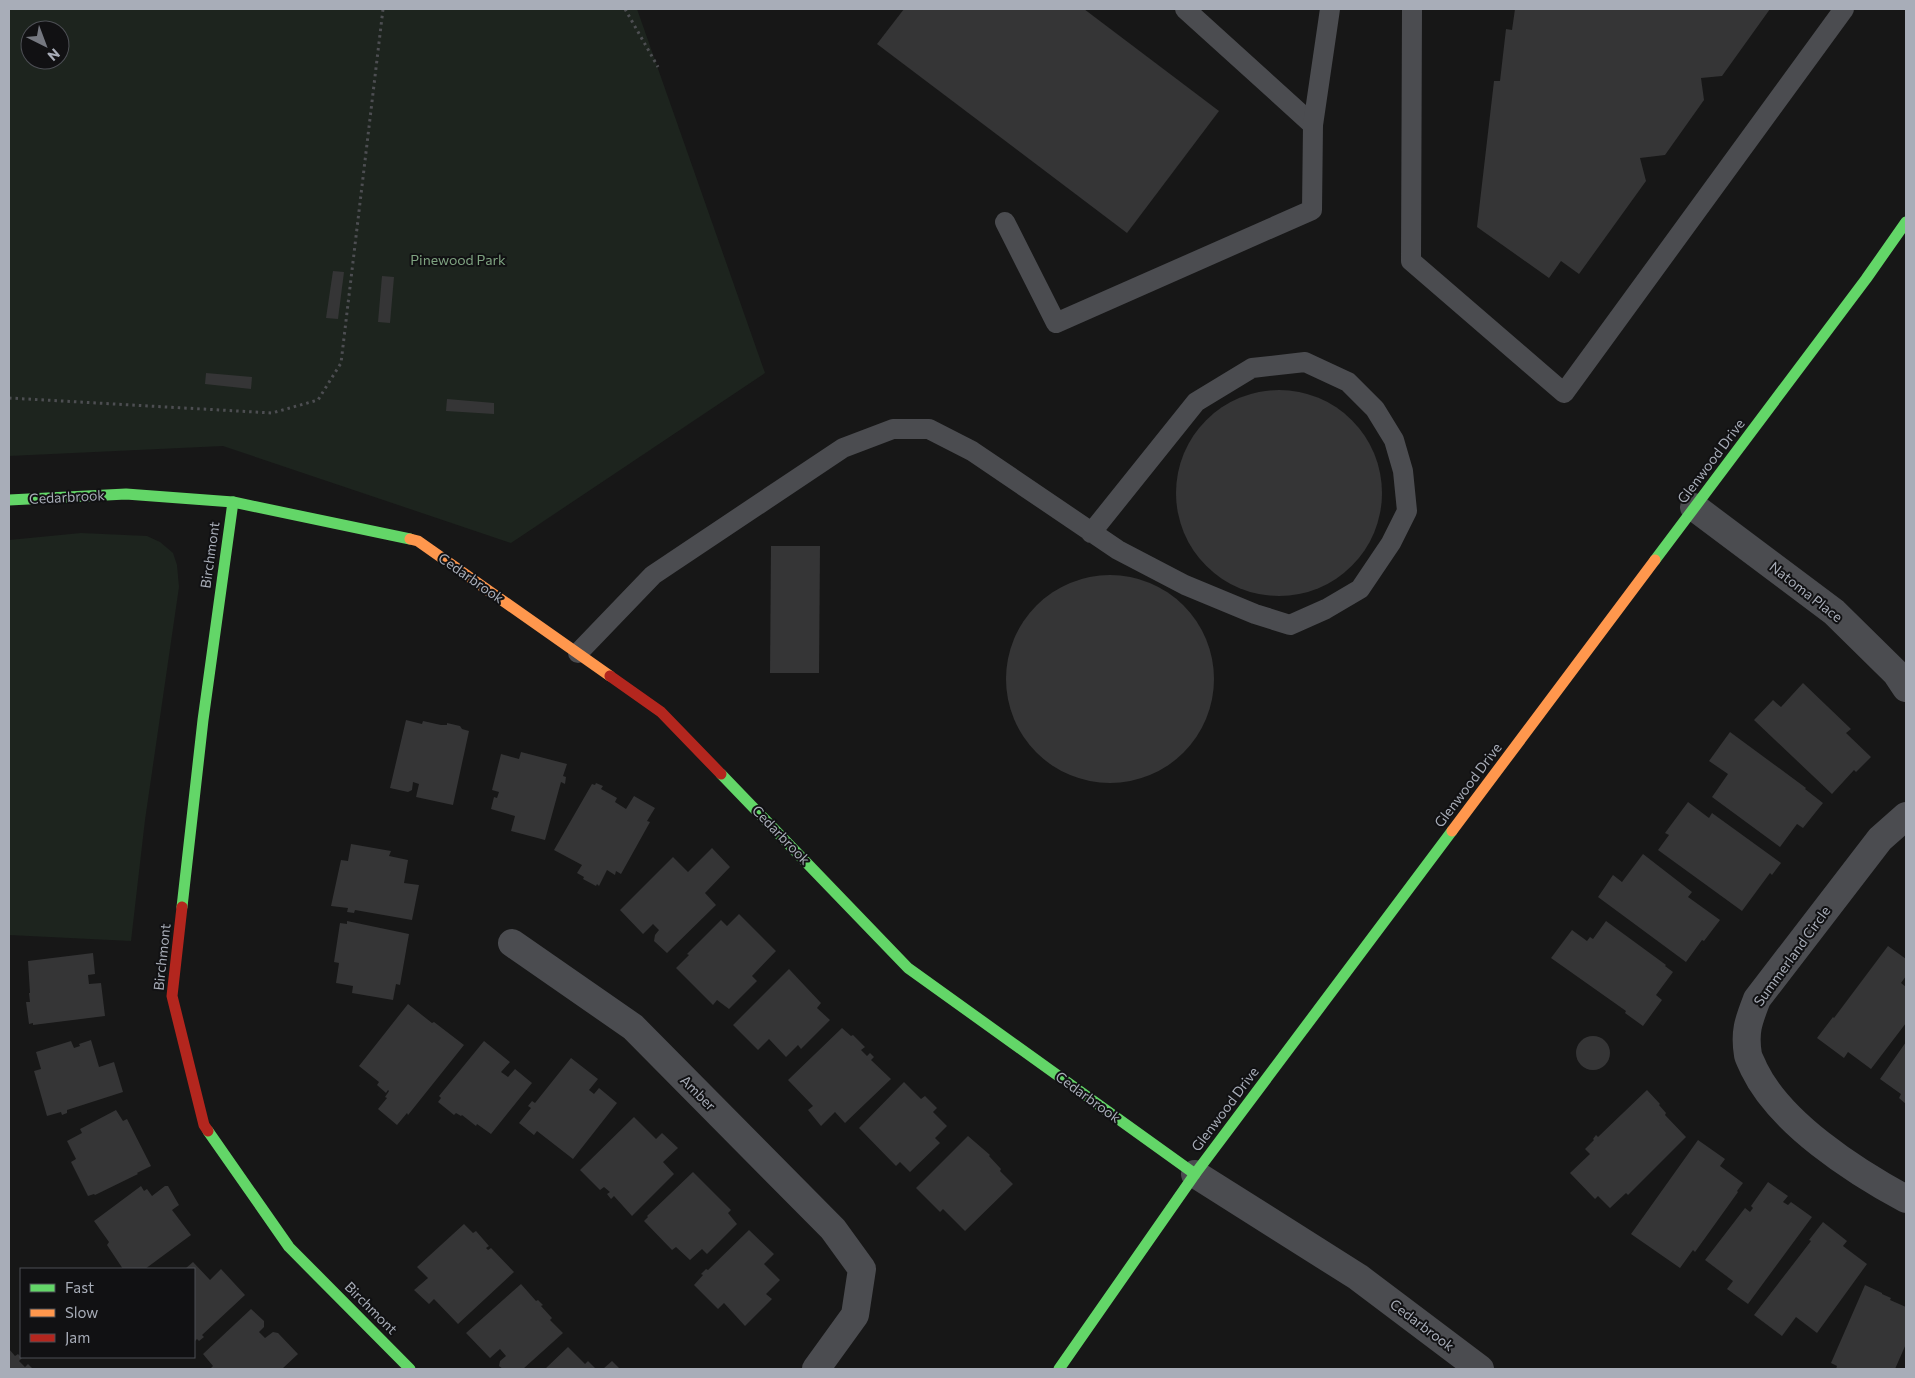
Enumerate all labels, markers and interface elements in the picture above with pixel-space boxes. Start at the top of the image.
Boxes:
north arrow [20,20,70,70]
text: N [44,45,64,65]
park label: Pinewood Park [410,251,506,268]
street label: Glenwood Drive [1673,415,1748,506]
street label: Cedarbrook [29,486,106,507]
street label: Birchmont [196,520,223,589]
street label: Cedarbrook [435,549,508,607]
street label: Natoma Place [1766,558,1846,625]
street label: Glenwood Drive [1430,739,1505,830]
street label: Cedarbrook [749,801,814,868]
street label: Summerland Circle [1750,902,1834,1009]
street label: Birchmont [150,922,173,991]
street label: Glenwood Drive [1187,1063,1262,1154]
street label: Cedarbrook [1053,1067,1124,1126]
street label: Amber [677,1071,720,1114]
legend [20,1268,195,1358]
text: Fast [65,1278,94,1296]
street label: Birchmont [342,1278,401,1338]
street label: Cedarbrook [1387,1295,1458,1354]
text: Slow [65,1303,98,1321]
text: Jam [65,1328,90,1346]

